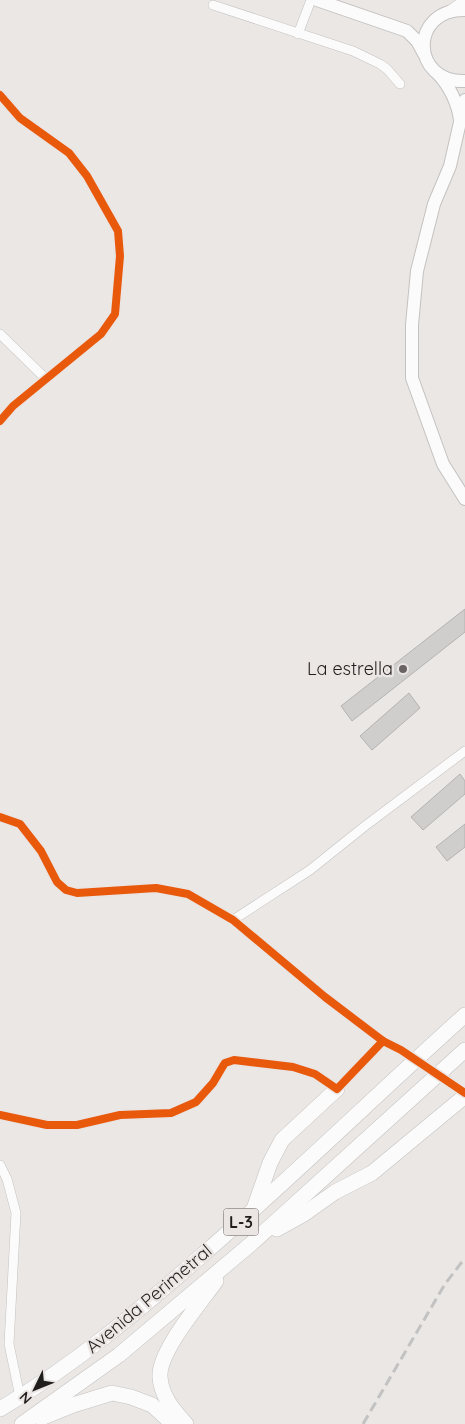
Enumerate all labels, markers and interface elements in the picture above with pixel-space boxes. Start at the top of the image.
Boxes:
place label: La estrella [307,657,393,680]
marker: La estrella [397,663,409,675]
road number: L-3 [224,1208,258,1236]
street label: Avenida Perimetral [81,1239,216,1358]
north arrow [10,1364,60,1414]
text: N [15,1388,36,1408]

